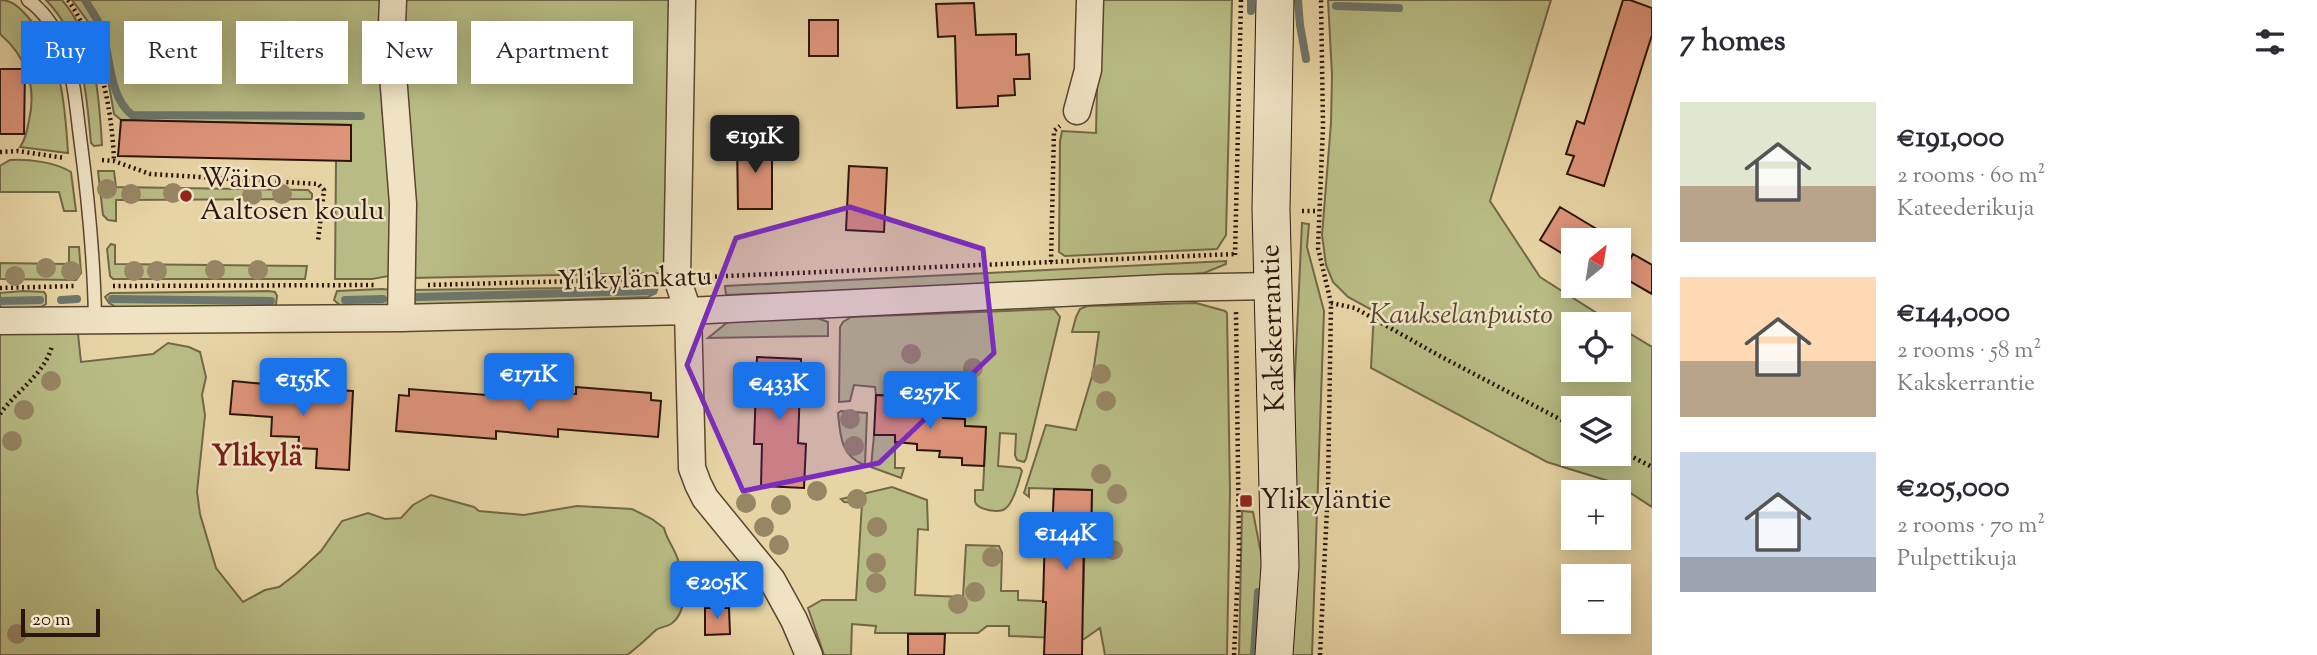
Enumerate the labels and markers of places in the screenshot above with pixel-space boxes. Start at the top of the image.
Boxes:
pin: €191K [706,116,804,175]
place label: Wäino Aaltosen koulu [200,160,384,232]
marker: Wäino Aaltosen koulu [178,188,194,204]
pin: €171K [480,354,578,413]
pin: €155K [254,358,352,418]
pin: €433K [730,362,828,422]
pin: €257K [881,372,979,431]
place label: Ylikyläntie [1260,481,1392,521]
marker: Ylikyläntie [1238,493,1254,509]
pin: €144K [1017,512,1115,572]
pin: €205K [668,562,766,621]

